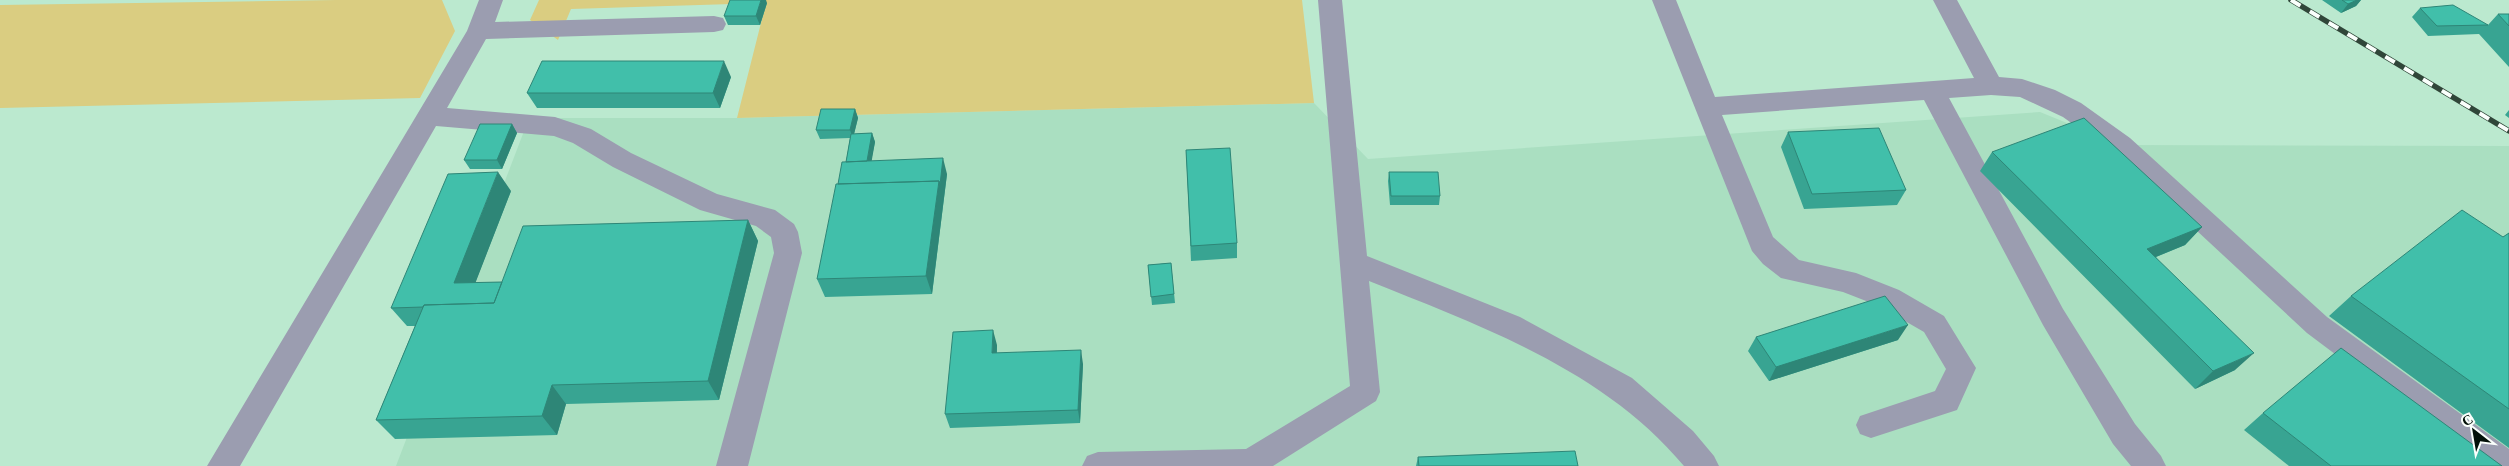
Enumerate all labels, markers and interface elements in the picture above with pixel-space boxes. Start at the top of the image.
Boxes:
north arrow [2449,406,2499,456]
text: С [2459,410,2476,429]

